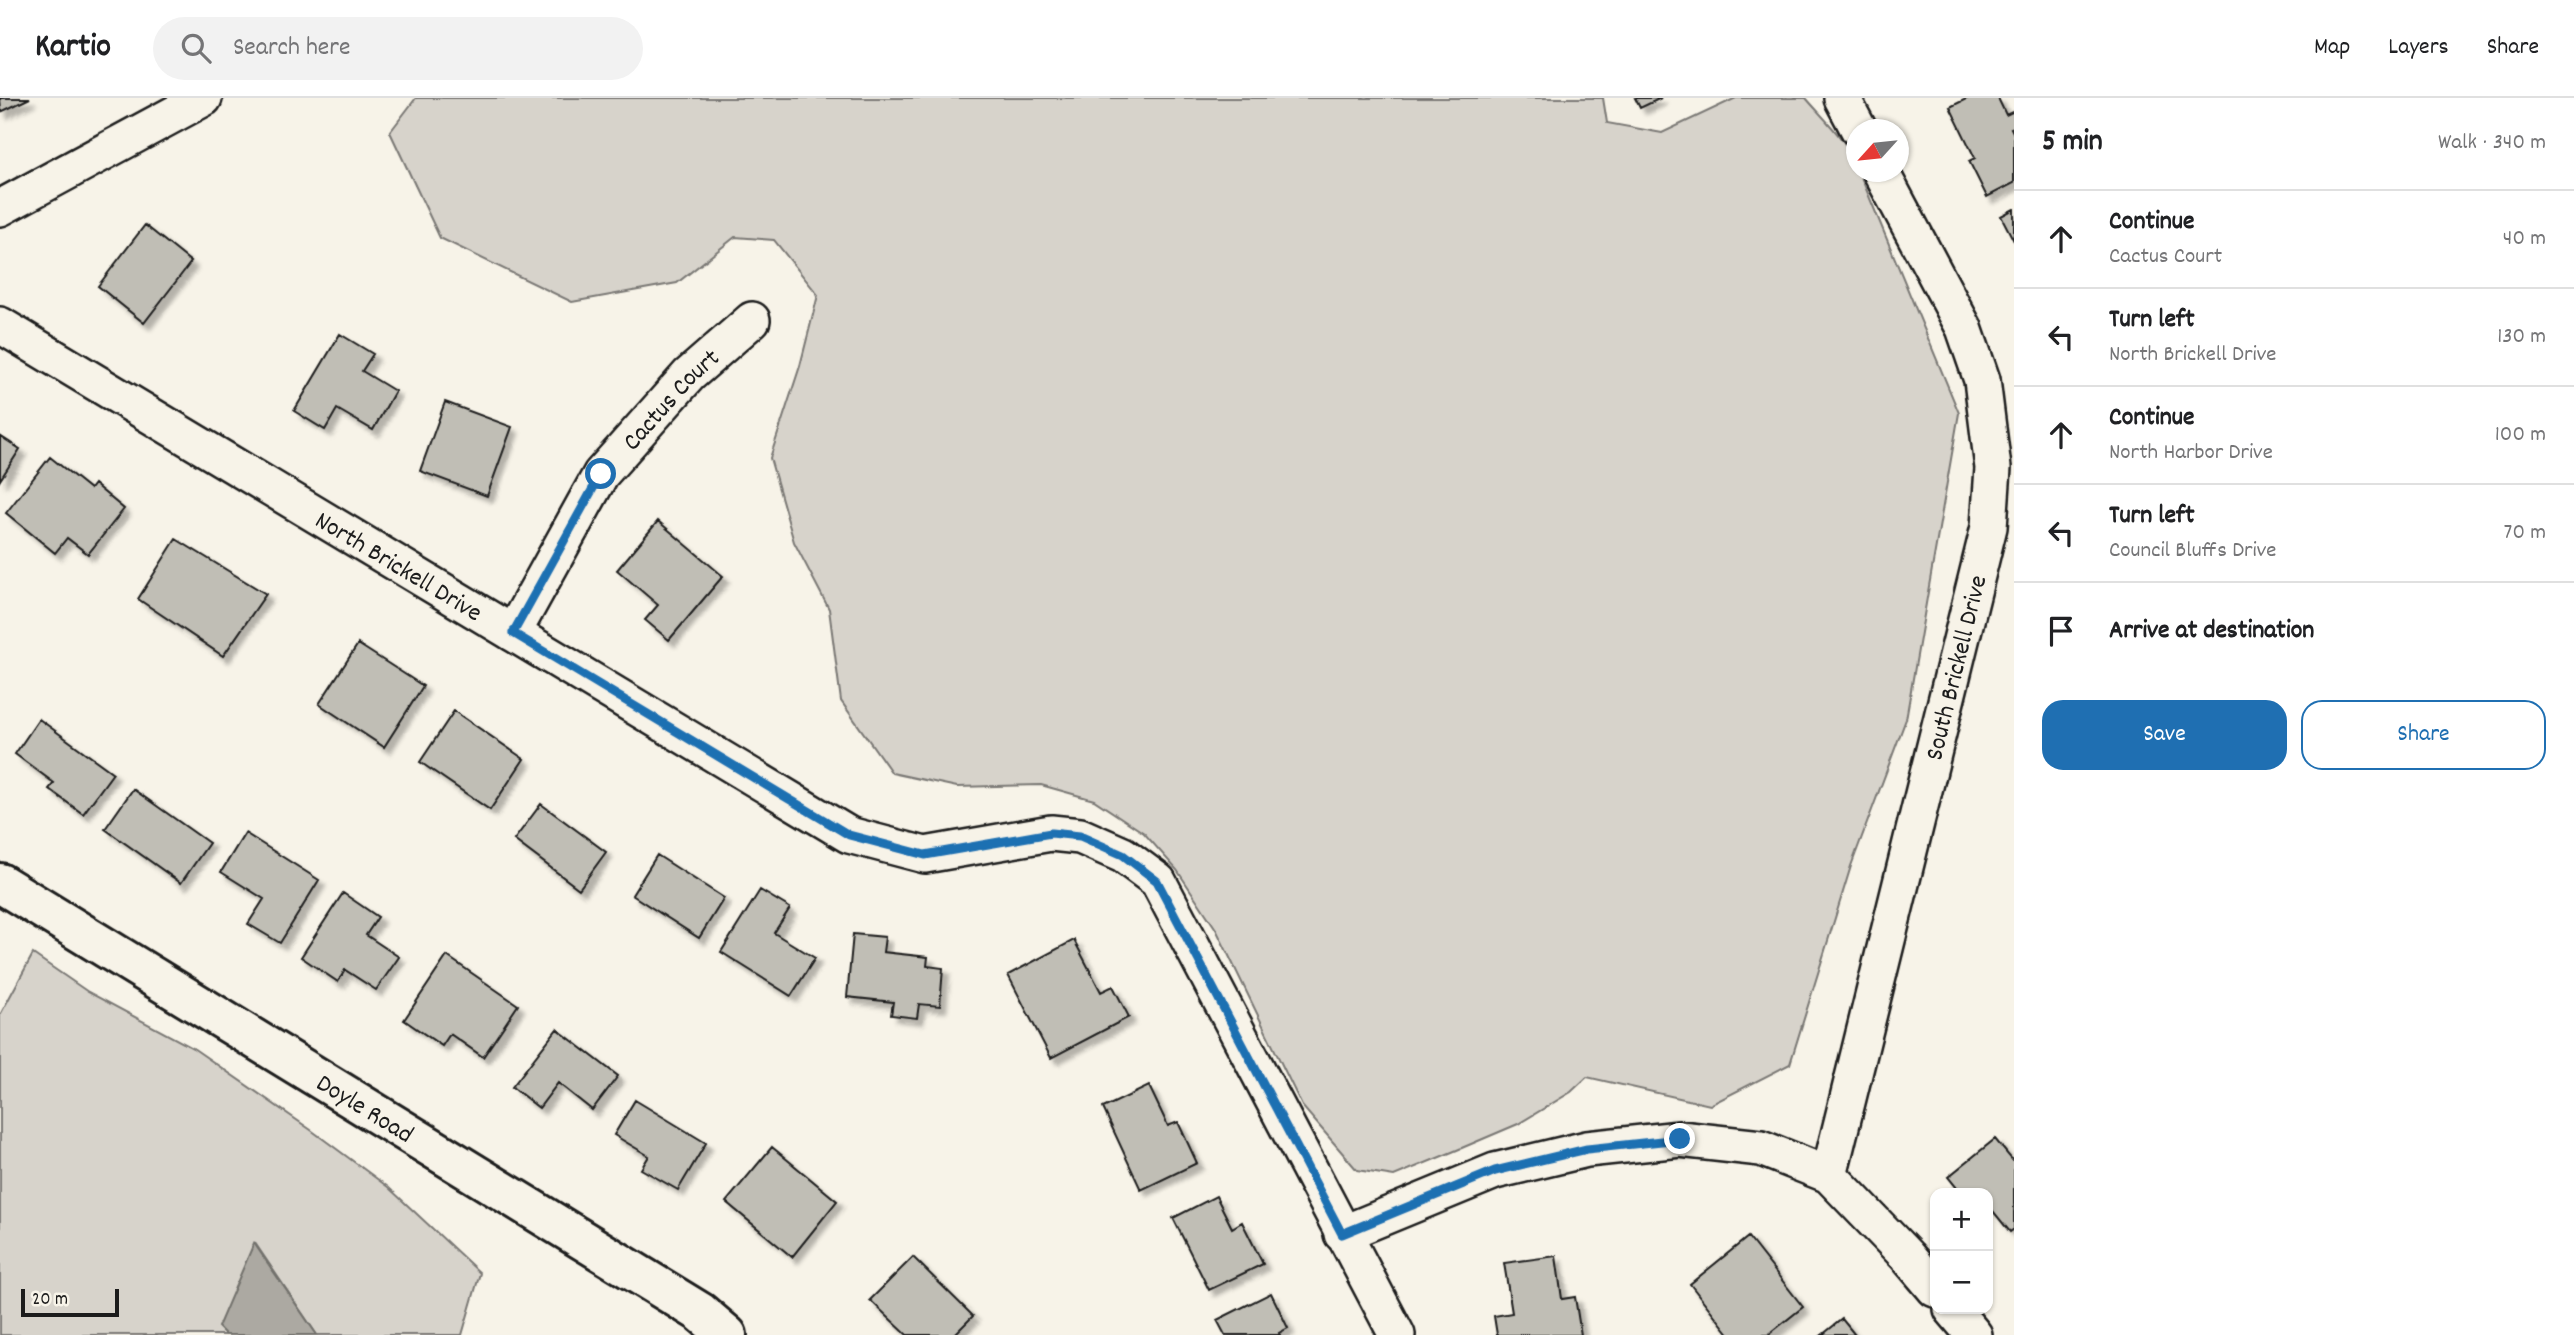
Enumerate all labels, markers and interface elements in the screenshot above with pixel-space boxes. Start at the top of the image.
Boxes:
search box [153,17,643,80]
text: Kartio [35,25,111,72]
icon: search [177,29,215,67]
text: Search here [233,30,350,67]
text: Map [2314,31,2350,65]
text: Layers [2388,31,2449,65]
text: Share [2487,31,2539,65]
north arrow [1846,119,1909,182]
text: 5 min [2042,122,2103,165]
text: Walk · 340 m [2438,127,2546,160]
text: Continue [2109,204,2194,241]
icon: ahead [2042,220,2080,258]
text: 40 m [2503,223,2546,256]
text: Cactus Court [2109,241,2222,274]
text: Turn left [2109,302,2195,339]
icon: left [2042,318,2080,356]
text: 130 m [2497,321,2546,354]
text: North Brickell Drive [2109,339,2276,372]
street label: Cactus Court [615,341,729,460]
text: Continue [2109,400,2194,437]
icon: ahead [2042,416,2080,454]
text: 100 m [2495,419,2546,452]
text: North Harbor Drive [2109,437,2273,470]
route start [585,458,616,489]
text: Turn left [2109,498,2195,535]
street label: North Brickell Drive [307,503,488,633]
icon: left [2042,514,2080,552]
text: 70 m [2504,517,2546,550]
text: Council Bluffs Drive [2109,535,2276,568]
street label: South Brickell Drive [1917,572,1998,765]
icon: arrive [2042,612,2080,650]
text: Arrive at destination [2109,613,2314,650]
button: Save [2042,700,2287,770]
button: Share [2301,700,2546,770]
street label: Doyle Road [308,1066,420,1154]
route end [1664,1123,1695,1154]
map controls [1930,1188,1993,1314]
button: + [1930,1188,1993,1251]
button: − [1930,1251,1993,1314]
scale bar [21,1286,119,1318]
text: 20 m [32,1287,68,1314]

